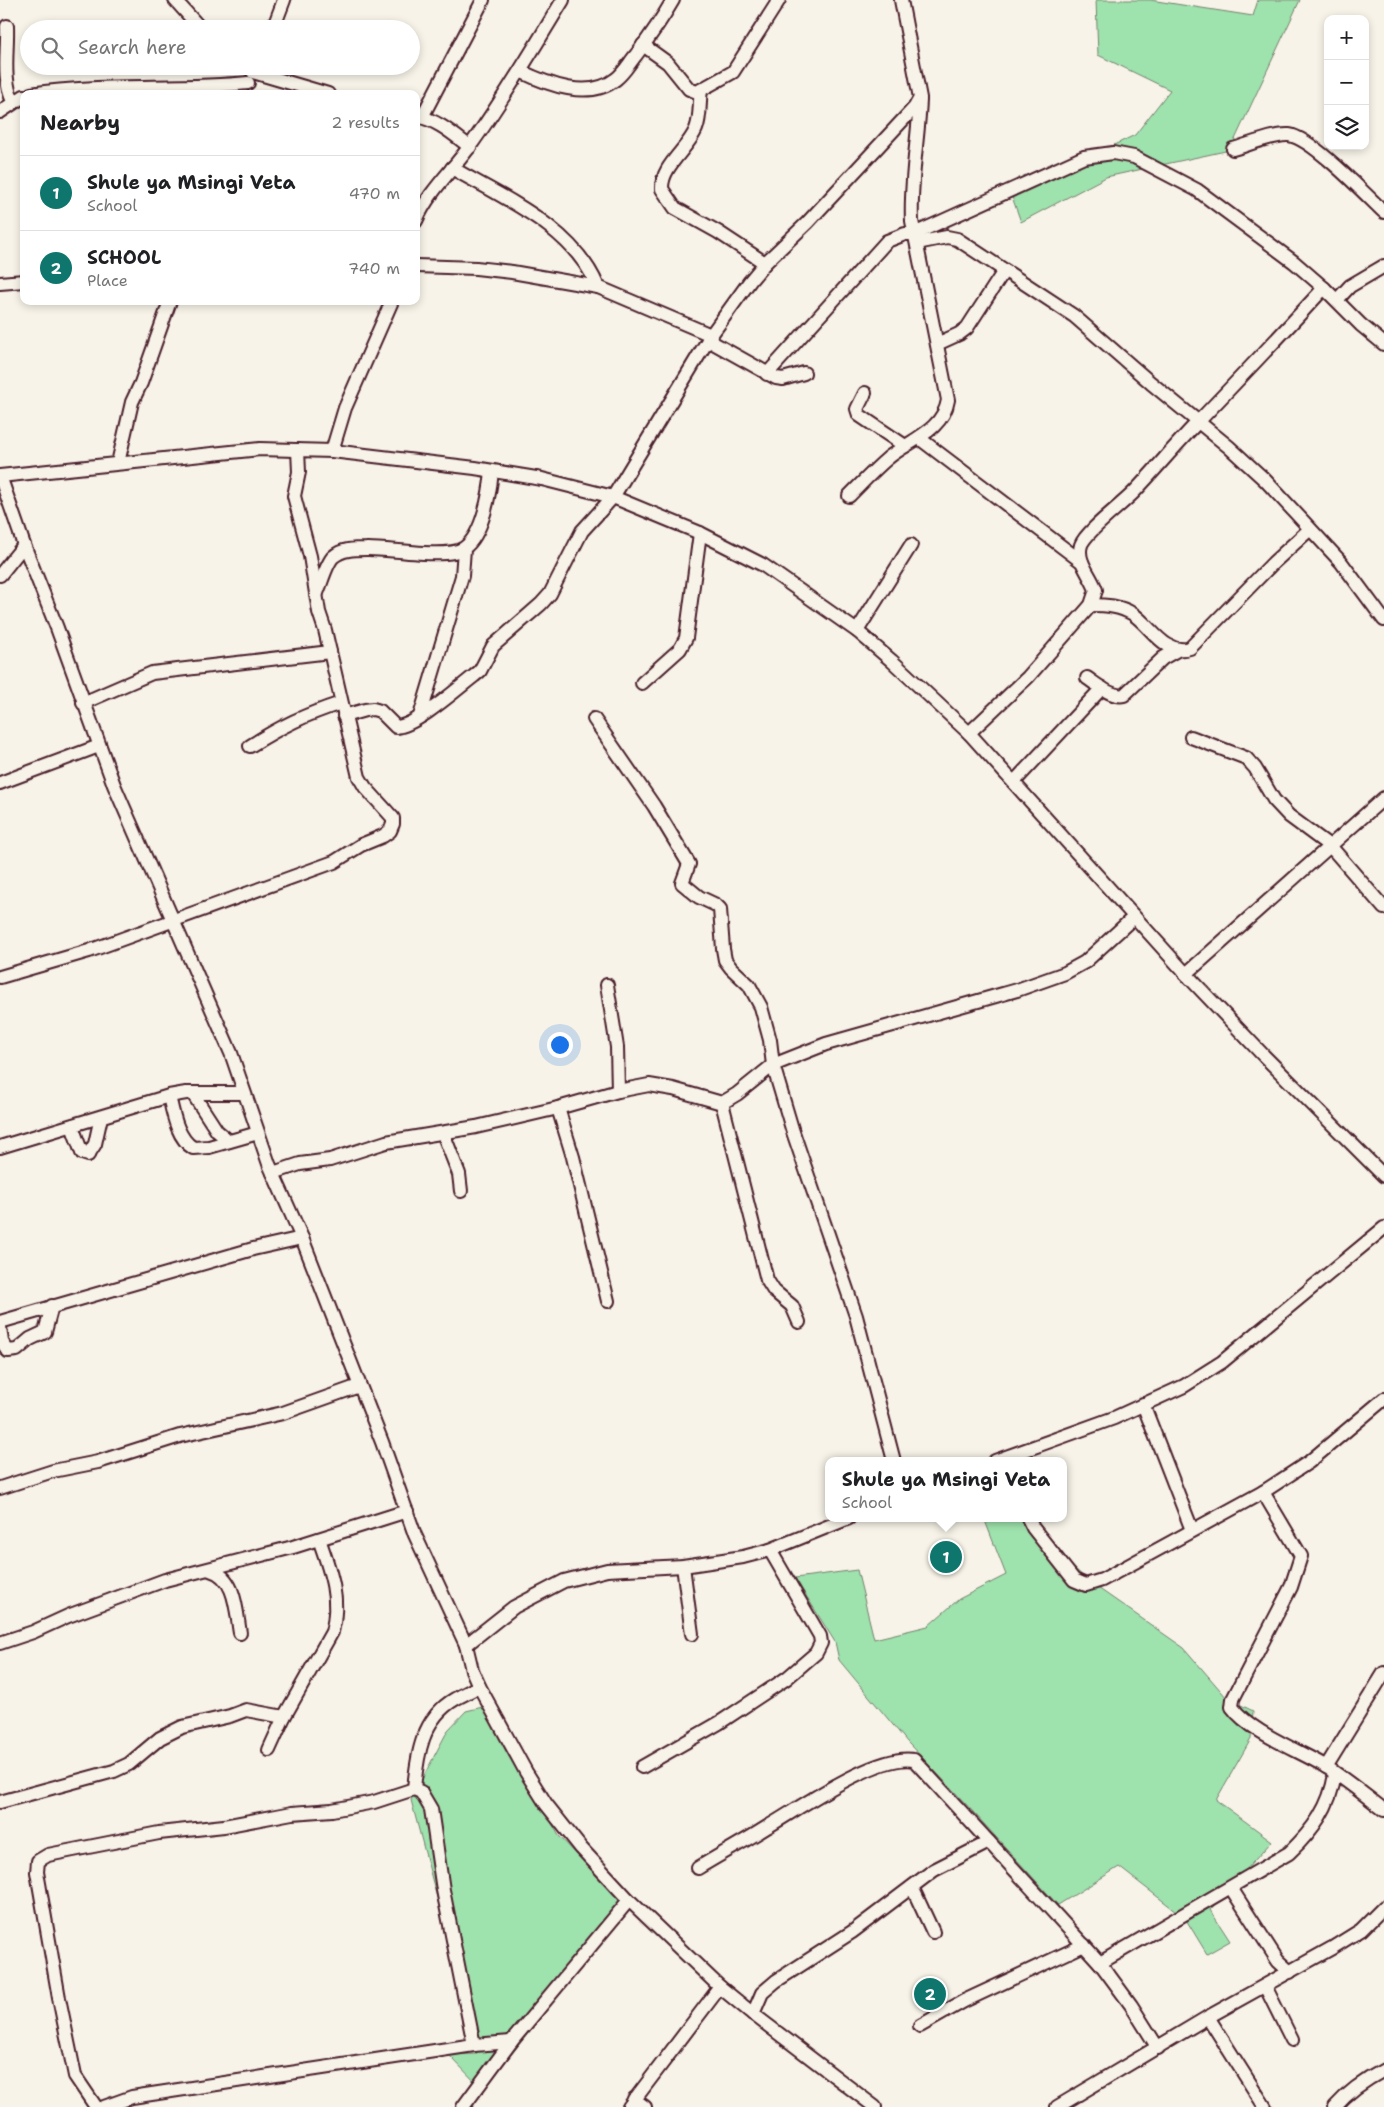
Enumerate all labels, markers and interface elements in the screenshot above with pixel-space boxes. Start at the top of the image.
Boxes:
map controls [1324,15,1369,150]
button: + [1324,15,1369,60]
search box [20,20,420,75]
icon: search [38,34,66,62]
text: Search here [78,35,187,60]
button: − [1324,60,1369,105]
button: layers [1324,105,1369,150]
text: Nearby [40,109,120,137]
text: 2 results [331,112,400,133]
text: Shule ya Msingi Veta [87,170,295,195]
text: 1 [52,183,60,204]
text: 470 m [349,183,400,204]
text: School [87,195,137,216]
text: SCHOOL [87,245,161,270]
text: 2 [50,258,62,279]
text: 740 m [348,258,400,279]
text: Place [87,270,128,291]
your location [547,1032,573,1058]
popup [825,1457,1067,1522]
text: Shule ya Msingi Veta [842,1467,1050,1492]
text: School [842,1492,892,1513]
pin: 1 [930,1538,962,1576]
pin: 2 [914,1975,946,2013]

